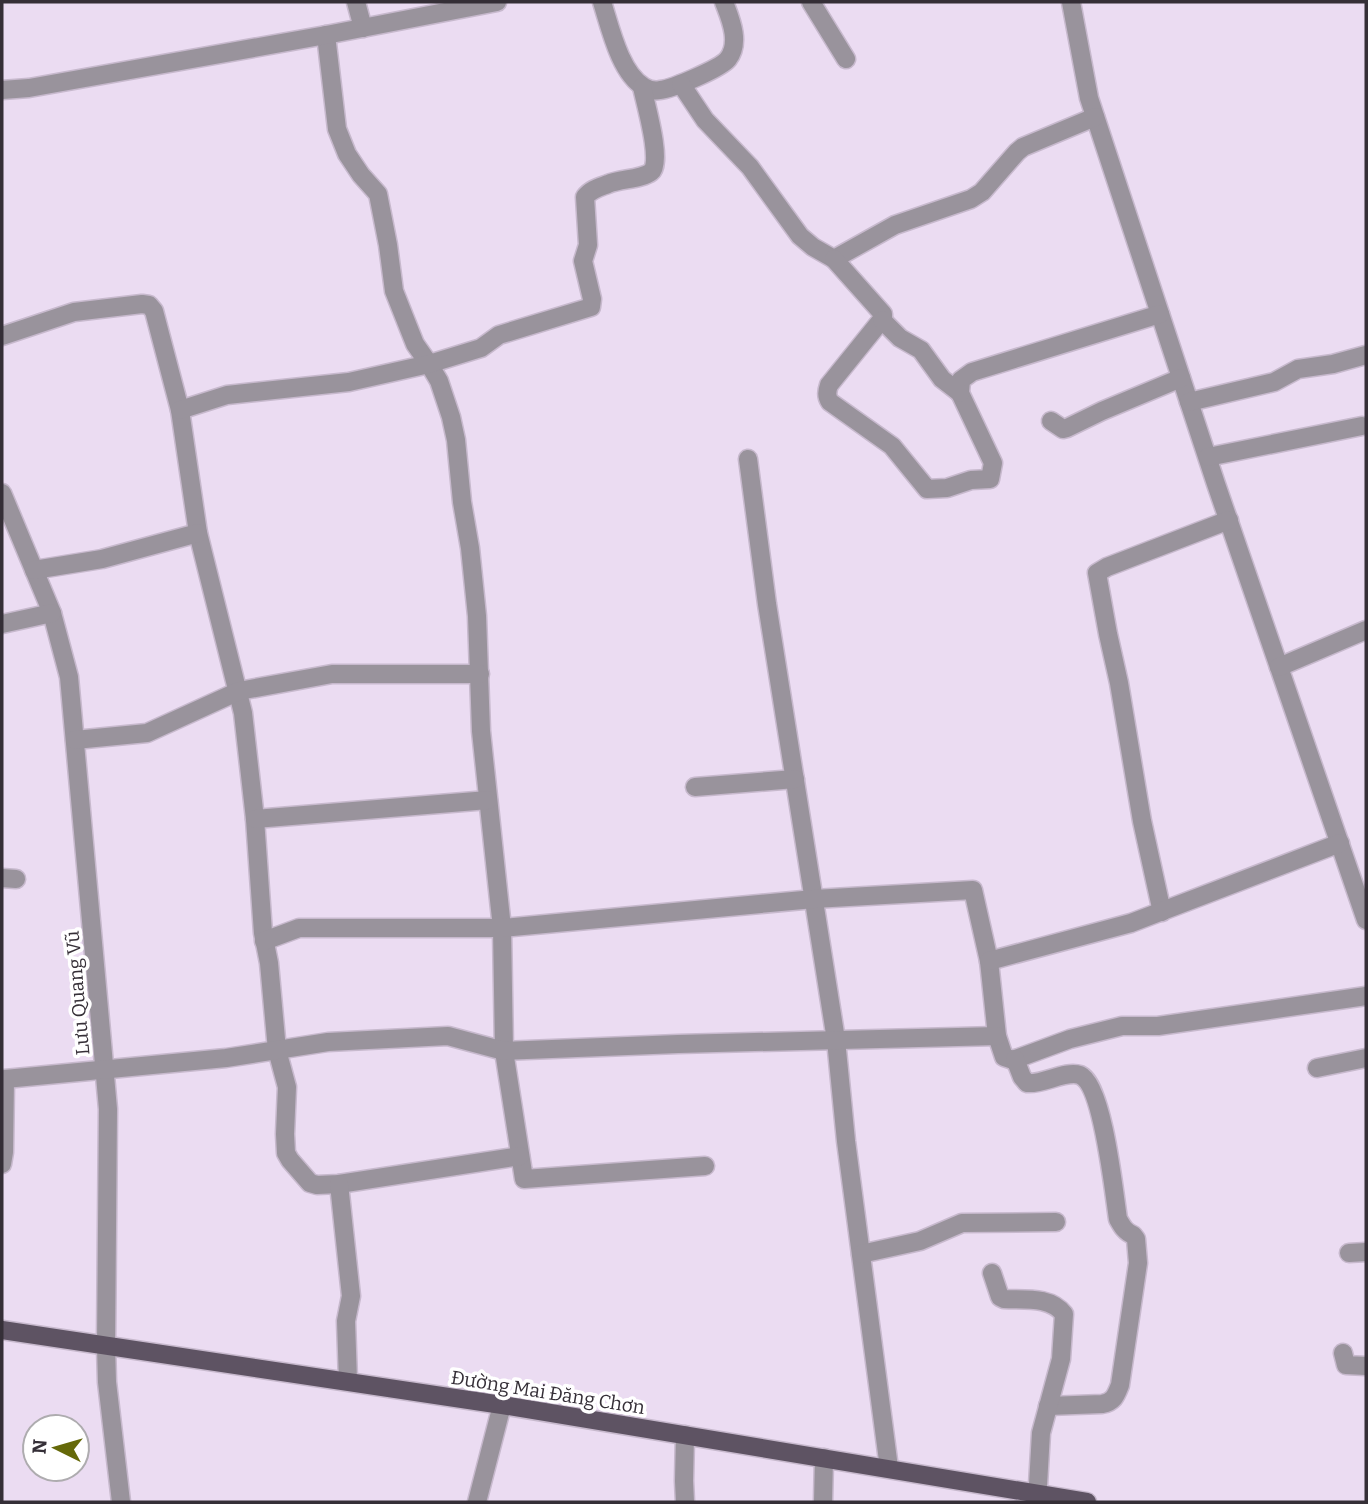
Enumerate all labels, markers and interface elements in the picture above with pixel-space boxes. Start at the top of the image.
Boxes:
street label: Lưu Quang Vũ [61,930,94,1056]
street label: Đường Mai Đăng Chơn [449,1366,646,1419]
north arrow [21,1413,91,1483]
text: N [27,1438,52,1455]

